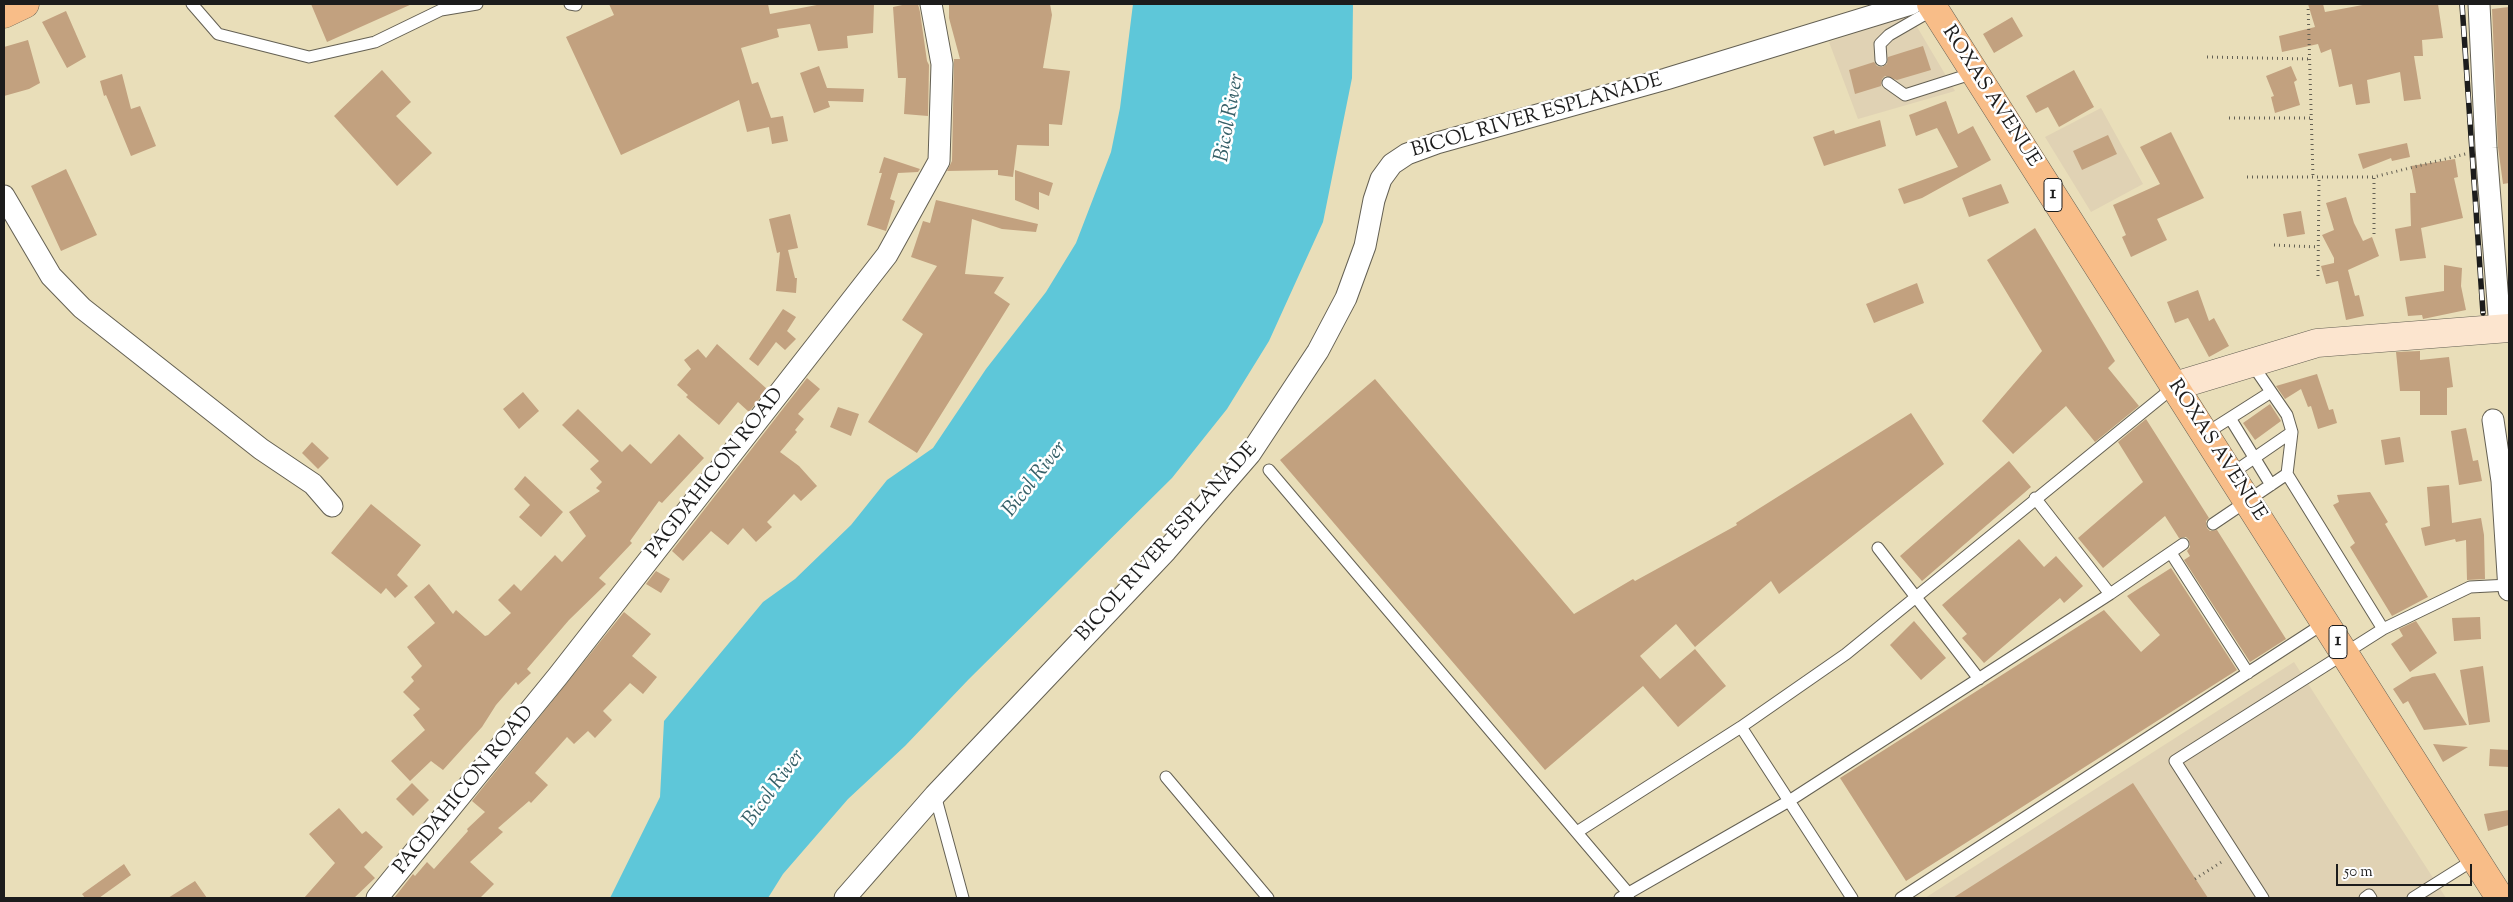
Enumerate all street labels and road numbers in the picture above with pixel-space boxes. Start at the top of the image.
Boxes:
street label: ROXAS AVENUE [1935,22,2045,172]
street label: BICOL RIVER ESPLANADE [1409,70,1665,164]
road number: 1 [2044,178,2062,212]
street label: ROXAS AVENUE [2161,376,2271,526]
street label: PAGDAHICON ROAD [642,384,790,564]
street label: BICOL RIVER ESPLANADE [1072,438,1264,648]
road number: 1 [2329,626,2347,659]
street label: PAGDAHICON ROAD [390,702,540,880]

